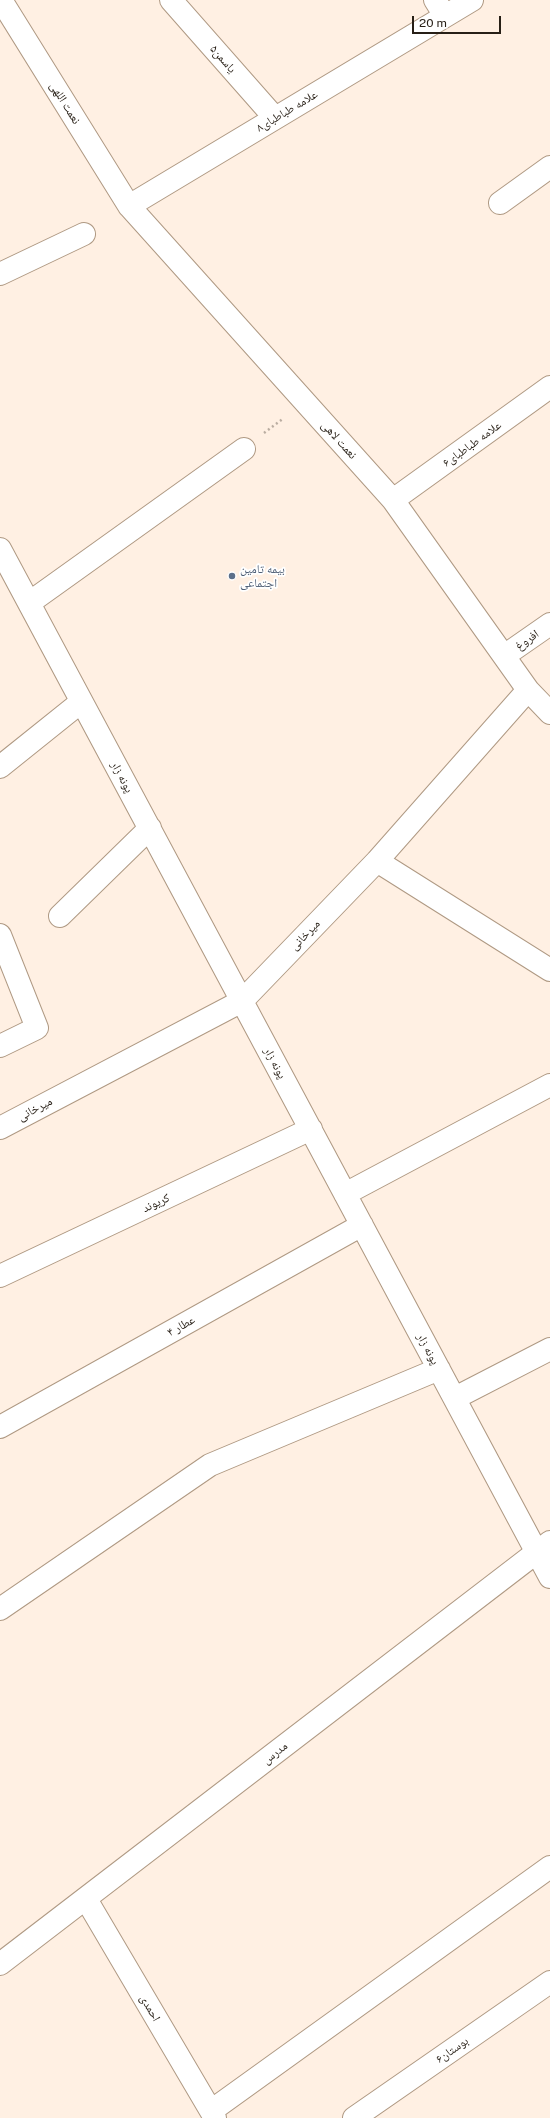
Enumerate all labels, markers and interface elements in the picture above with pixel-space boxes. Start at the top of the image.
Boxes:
scale bar [414,8,503,34]
text: 20 m [419,16,447,30]
street label: یاسمن۵ [207,42,239,76]
street label: نعمت اللهی [46,79,84,127]
street label: علامه طباطبای۸ [254,87,320,135]
street label: نعمت لاهی [318,418,360,462]
street label: علامه طباطبای۶ [440,418,504,470]
place label: بیمه تامین اجتماعی [240,562,285,590]
marker: بیمه تامین اجتماعی [227,571,237,581]
street label: افروغ [512,627,542,653]
street label: پونه زار [108,759,136,795]
street label: میرخانی [287,917,323,953]
street label: پونه زار [261,1045,289,1081]
street label: میرخانی [15,1094,55,1124]
street label: کریوند [140,1190,172,1216]
street label: عطار ۴ [165,1313,197,1339]
street label: پونه زار [414,1331,442,1367]
street label: مدرس [260,1739,290,1767]
street label: احمدی [137,1992,163,2024]
street label: بوستان۶ [433,2034,471,2066]

